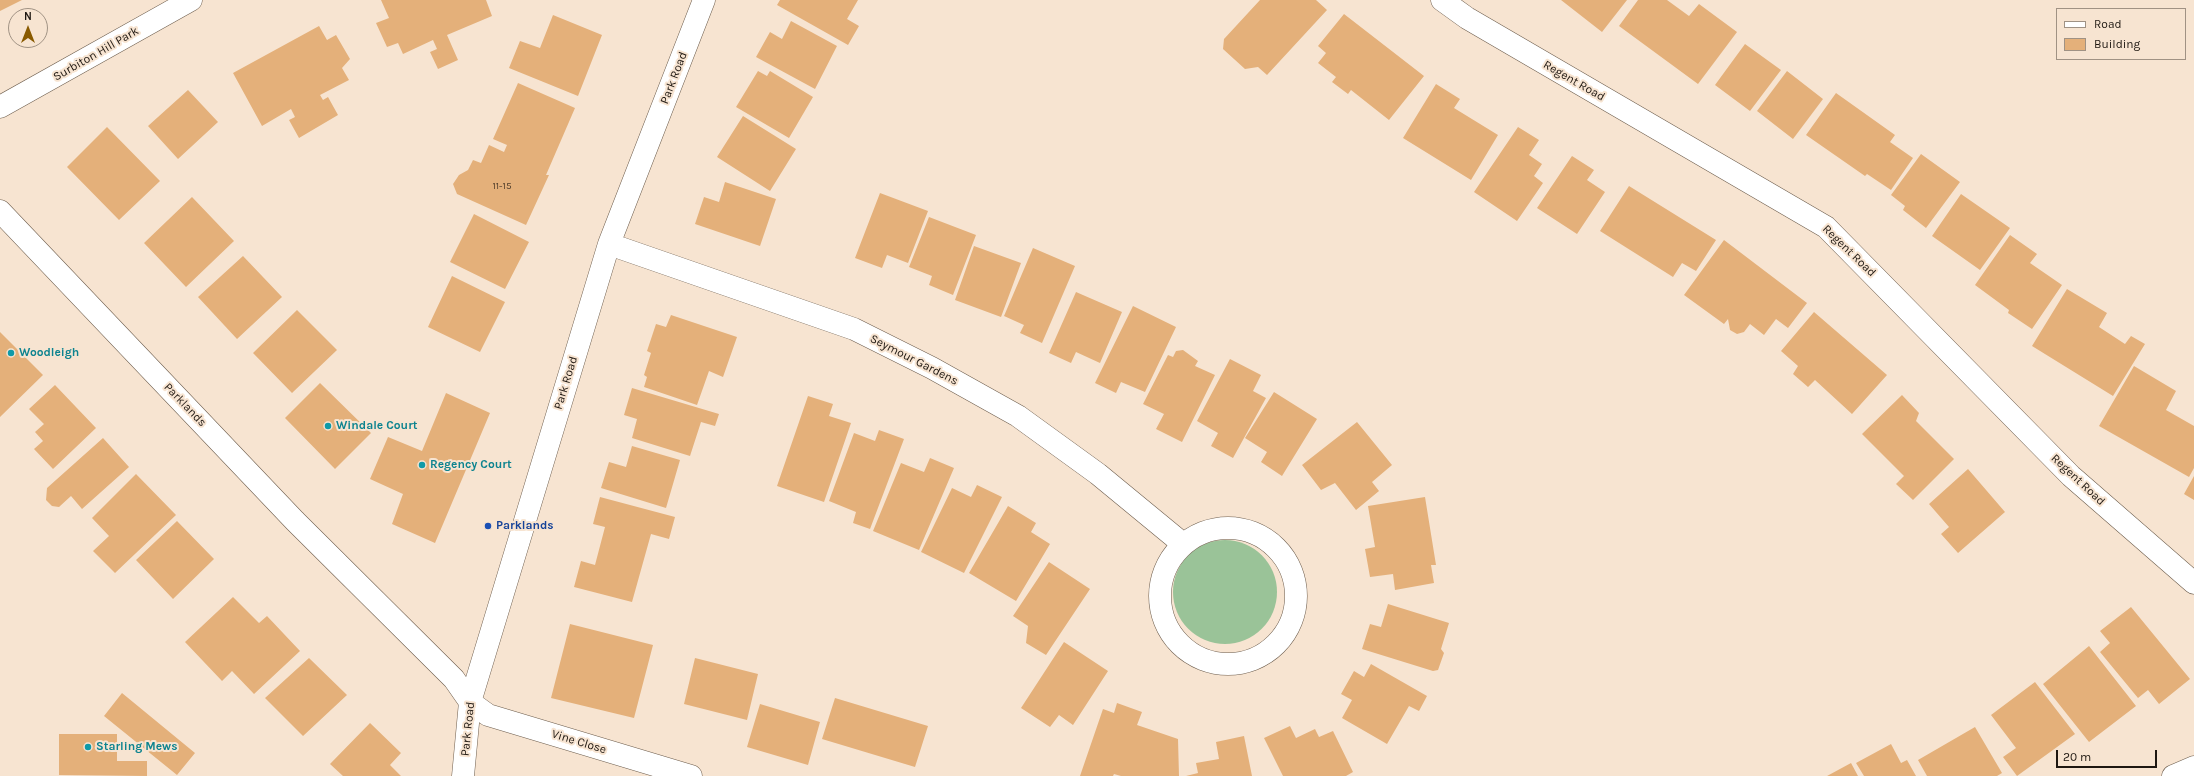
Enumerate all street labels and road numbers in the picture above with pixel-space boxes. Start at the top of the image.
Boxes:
street label: Surbiton Hill Park [51,24,141,84]
street label: Park Road [657,50,691,106]
street label: Regent Road [1541,58,1607,104]
street label: Regent Road [1819,222,1879,280]
street label: Seymour Gardens [868,332,960,388]
street label: Park Road [551,355,581,411]
street label: Parklands [161,380,209,430]
street label: Regent Road [2048,451,2108,509]
street label: Park Road [458,701,478,757]
street label: Vine Close [550,727,608,757]

